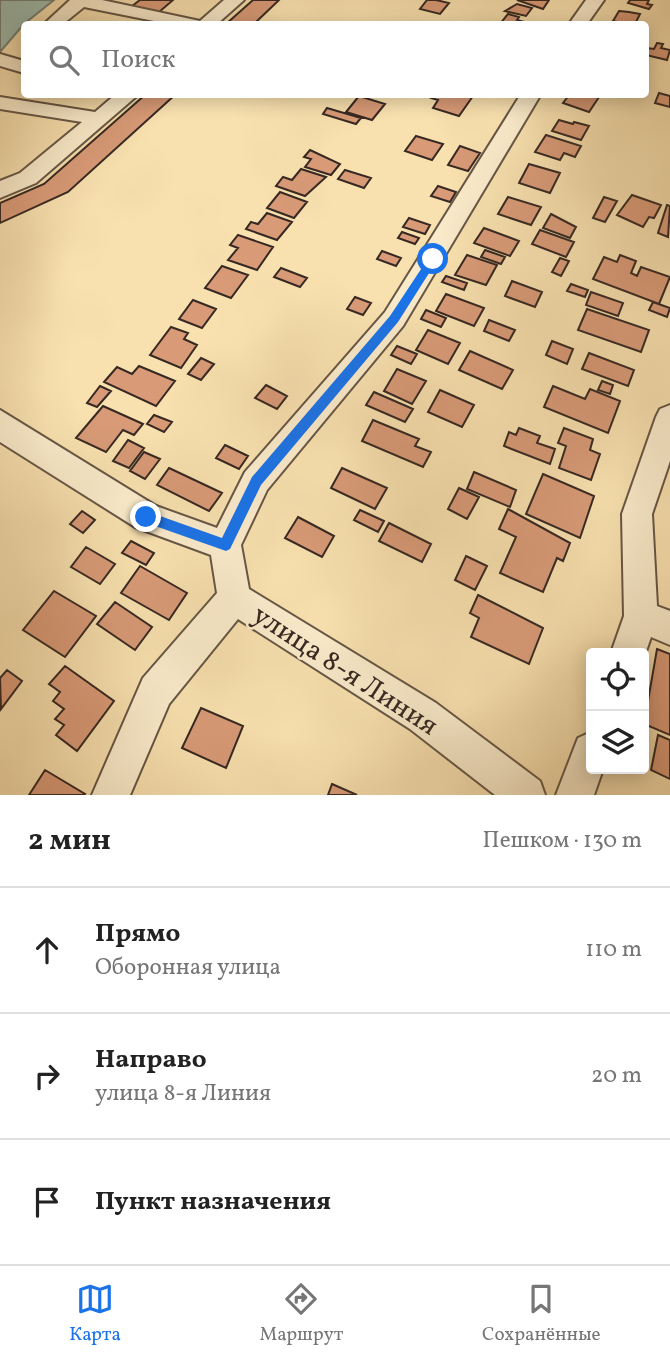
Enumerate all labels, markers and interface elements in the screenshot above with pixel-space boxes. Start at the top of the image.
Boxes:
search box [21,21,649,98]
icon: search [45,41,83,79]
text: Поиск [101,42,175,78]
route start [417,243,448,274]
route end [130,501,161,532]
street label: улица 8-я Линия [244,596,445,746]
map controls [586,648,649,774]
button: locate [586,648,649,711]
button: layers [586,711,649,774]
text: 2 мин [28,820,111,862]
text: Пешком · 130 m [483,825,642,857]
text: Прямо [95,916,180,952]
icon: ahead [28,931,66,969]
text: 110 m [585,934,642,966]
text: Оборонная улица [95,952,281,984]
text: Направо [95,1042,207,1078]
icon: right [28,1057,66,1095]
text: 20 m [591,1060,642,1092]
text: улица 8-я Линия [95,1078,271,1110]
icon: arrive [28,1183,66,1221]
text: Пункт назначения [95,1184,331,1220]
tab: Карта [69,1280,121,1348]
tab: Маршрут [260,1280,343,1348]
tab: Сохранённые [482,1280,601,1348]

